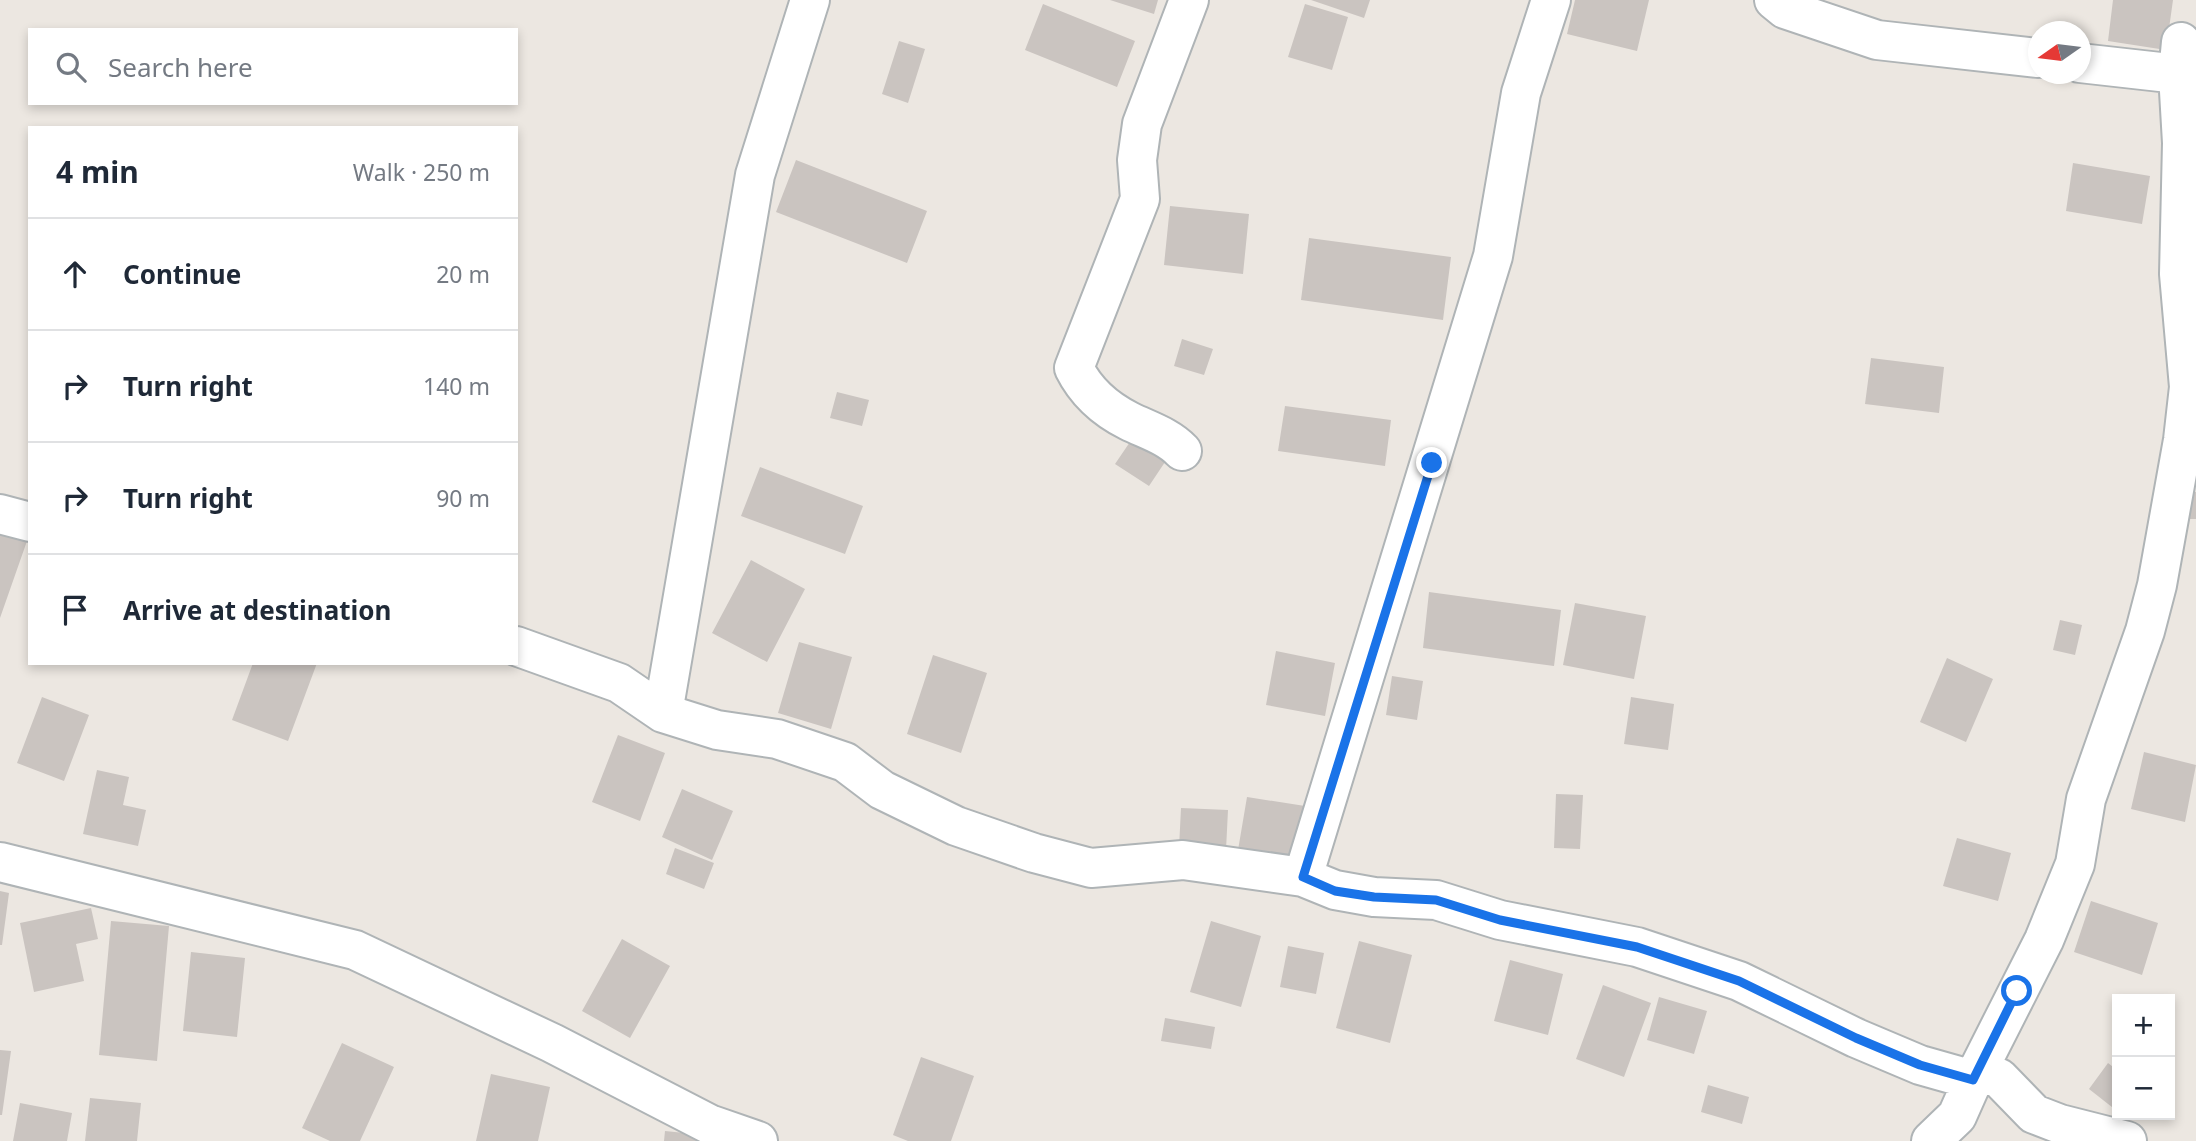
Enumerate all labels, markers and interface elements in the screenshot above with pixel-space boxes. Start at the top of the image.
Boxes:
north arrow [2028,21,2091,84]
search box [28,28,518,105]
icon: search [52,48,90,86]
text: Search here [108,49,253,85]
text: 4 min [56,151,139,192]
text: Walk · 250 m [353,156,490,188]
icon: ahead [56,255,94,293]
text: Continue [123,256,241,292]
text: 20 m [436,258,490,290]
icon: right [56,367,94,405]
text: Turn right [123,368,253,404]
text: 140 m [423,370,490,402]
route end [1416,447,1447,478]
icon: right [56,479,94,517]
text: Turn right [123,480,253,516]
text: 90 m [436,482,490,514]
icon: arrive [56,591,94,629]
text: Arrive at destination [123,592,392,628]
route start [2001,975,2032,1006]
map controls [2112,994,2175,1120]
button: + [2112,994,2175,1057]
button: − [2112,1057,2175,1120]

